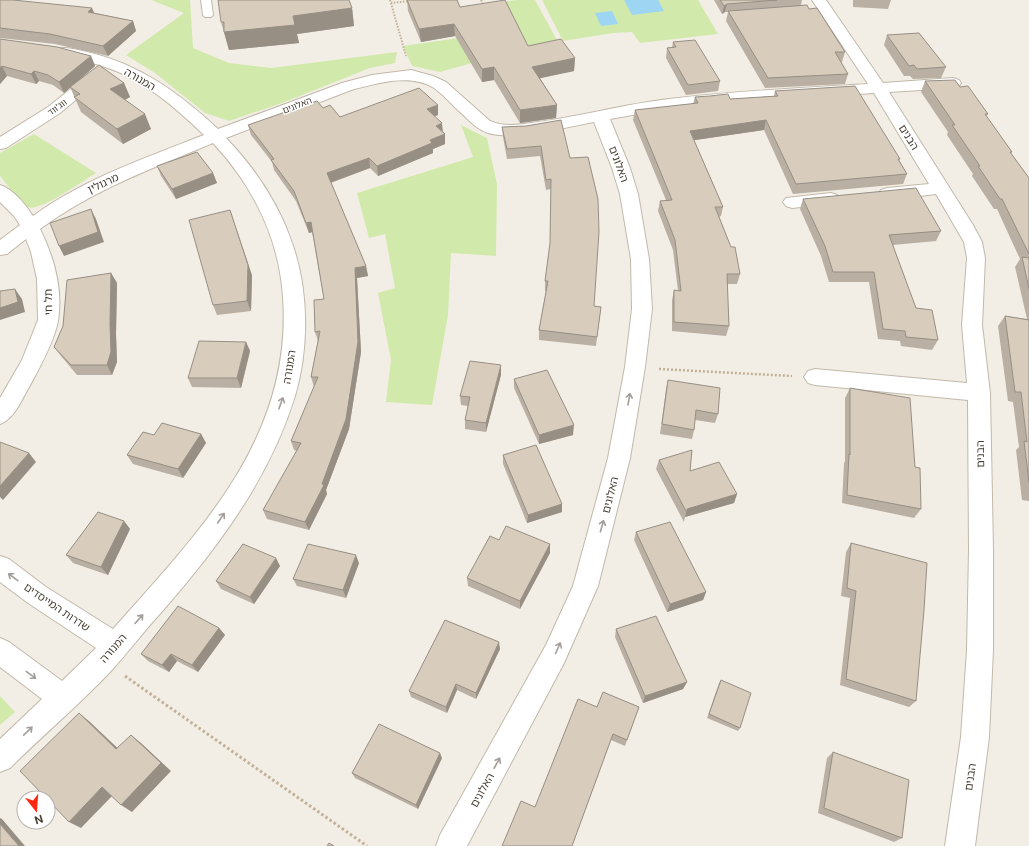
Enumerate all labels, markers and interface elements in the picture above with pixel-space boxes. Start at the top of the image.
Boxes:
street label: המנורה [122,65,158,93]
street label: האלונים [281,94,313,116]
street label: ווג'ווד [45,96,69,118]
street label: הבנים [897,122,921,152]
street label: האלונים [607,144,631,184]
street label: מרגולין [85,171,121,195]
street label: תל חי [42,289,54,315]
street label: המנורה [280,349,298,385]
one-way arrow [625,393,633,406]
one-way arrow [278,397,285,410]
street label: הבנים [974,440,986,468]
street label: האלונים [600,475,620,515]
one-way arrow [217,513,225,524]
one-way arrow [599,520,606,533]
one-way arrow [7,573,18,581]
street label: שדרות המייסדים [22,581,92,633]
one-way arrow [134,613,143,624]
street label: המנורה [97,631,129,665]
one-way arrow [555,642,562,654]
one-way arrow [26,670,37,679]
one-way arrow [23,726,33,736]
one-way arrow [493,757,501,769]
street label: הבנים [962,762,978,792]
street label: האלונים [468,771,496,809]
north arrow [16,790,56,830]
text: N [33,813,45,827]

